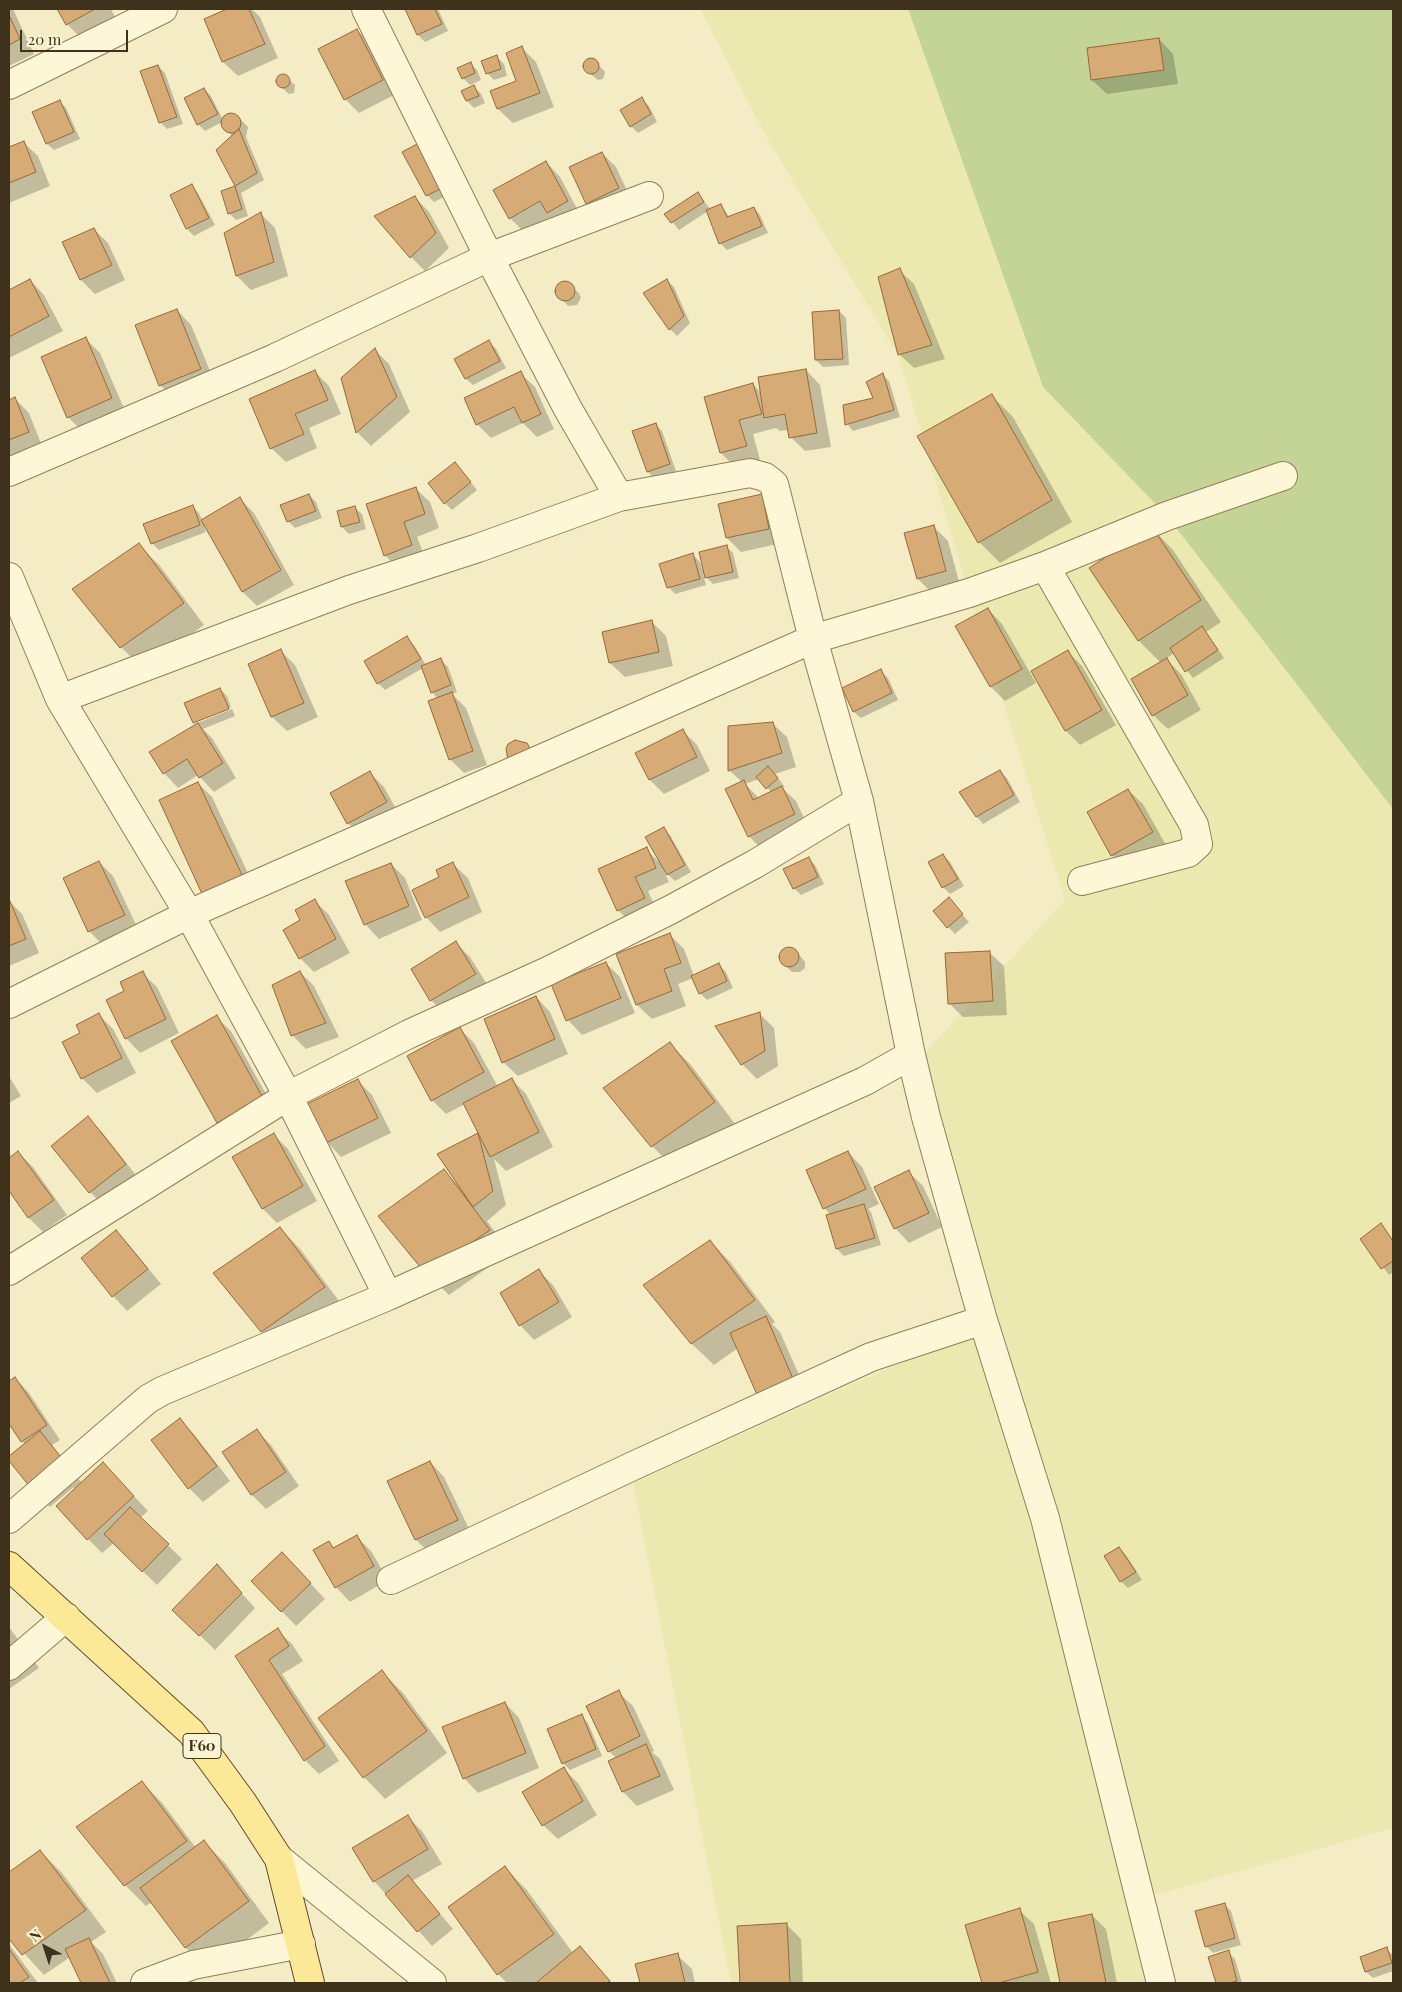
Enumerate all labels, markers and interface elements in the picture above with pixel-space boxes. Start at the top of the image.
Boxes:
scale bar [22,20,130,52]
text: 20 m [28,29,61,49]
road number: F60 [183,1734,221,1758]
north arrow [20,1922,70,1972]
text: N [25,1925,45,1946]

